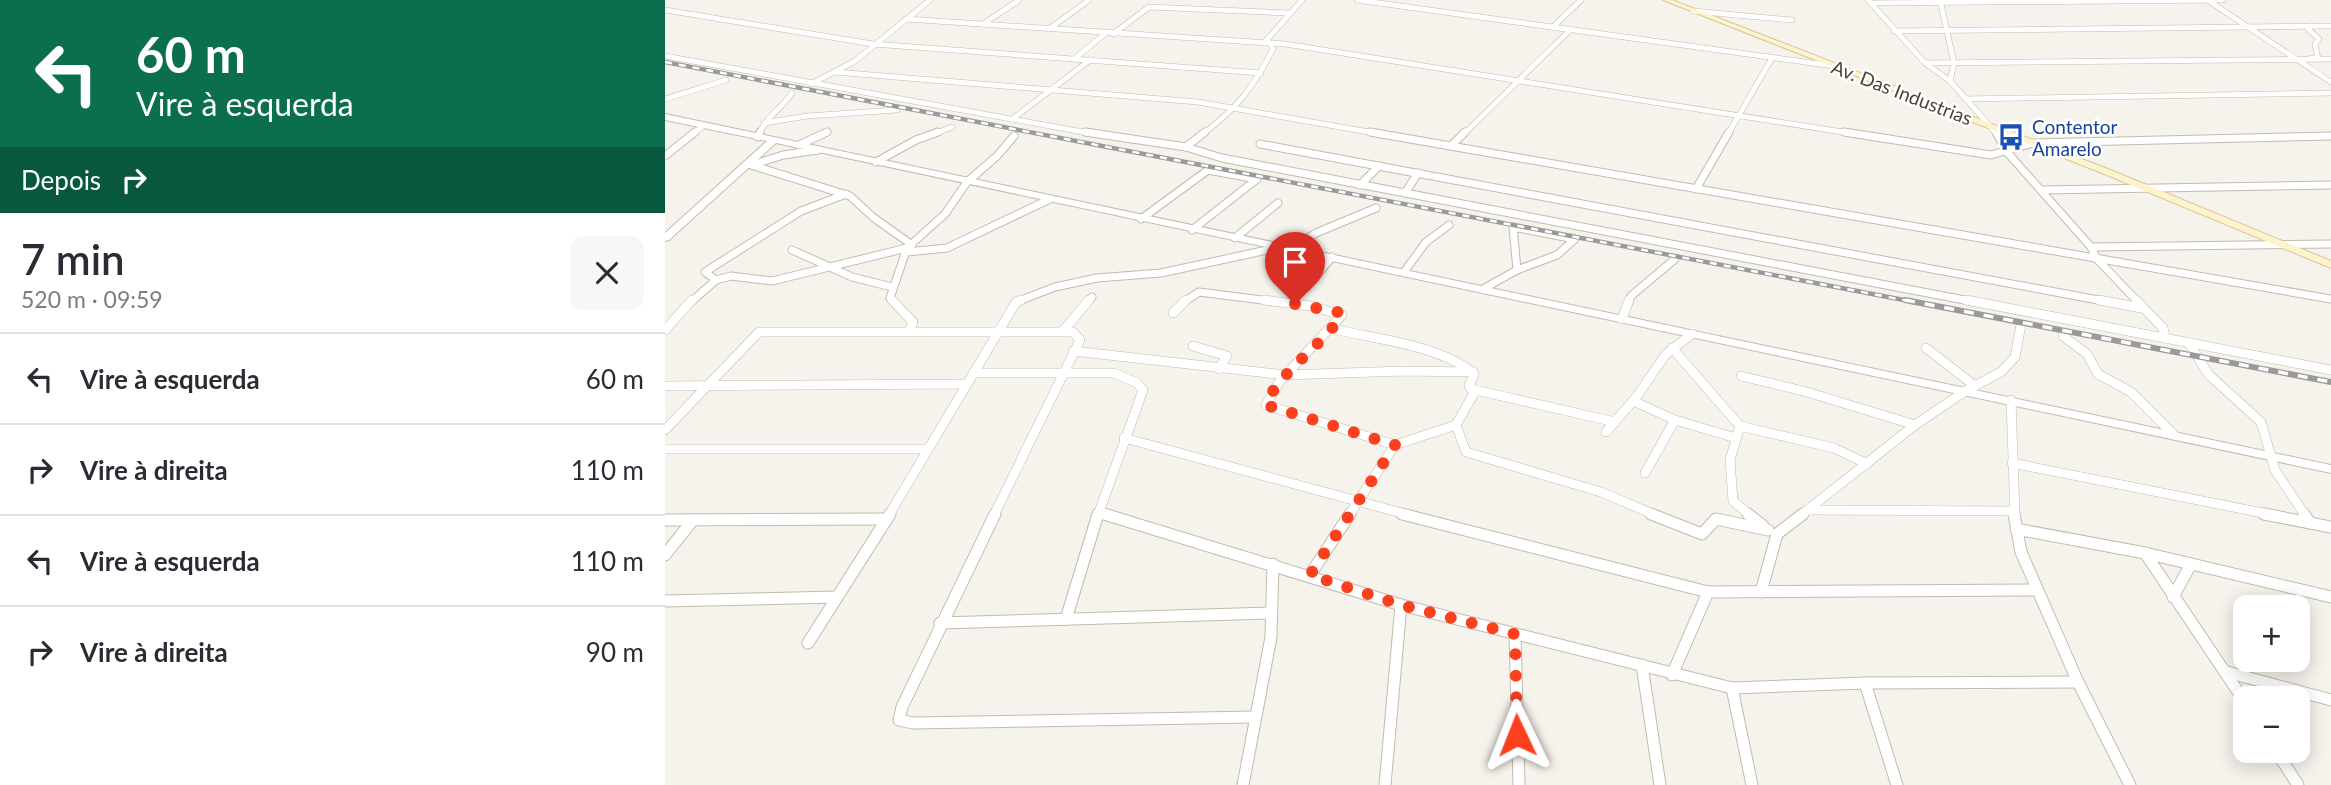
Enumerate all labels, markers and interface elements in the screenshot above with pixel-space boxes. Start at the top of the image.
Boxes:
text: 60 m [136,25,246,83]
icon: left [21,28,112,119]
street label: Av. Das Industrias [1829,55,1975,129]
text: Vire à esquerda [136,84,354,123]
place label: Contentor Amarelo [2032,115,2118,160]
bus stop icon: Contentor Amarelo [1996,122,2026,152]
icon: right [115,161,153,199]
text: Depois [21,164,101,196]
pin [1265,232,1325,304]
text: 7 min [21,234,125,284]
button: close [570,236,644,310]
icon: arrive [1276,243,1314,281]
text: 520 m · 09:59 [21,285,163,313]
icon: left [21,360,59,398]
text: Vire à esquerda [80,363,260,395]
text: 60 m [586,363,644,395]
icon: right [21,451,59,489]
text: Vire à direita [80,454,228,486]
text: 110 m [571,454,644,486]
icon: left [21,542,59,580]
text: Vire à esquerda [80,545,260,577]
text: 110 m [571,545,644,577]
map controls [2233,595,2310,763]
button: + [2233,595,2310,672]
icon: right [21,633,59,671]
text: Vire à direita [80,636,228,668]
text: 90 m [586,636,644,668]
button: − [2233,686,2310,763]
position arrow [1480,698,1554,772]

